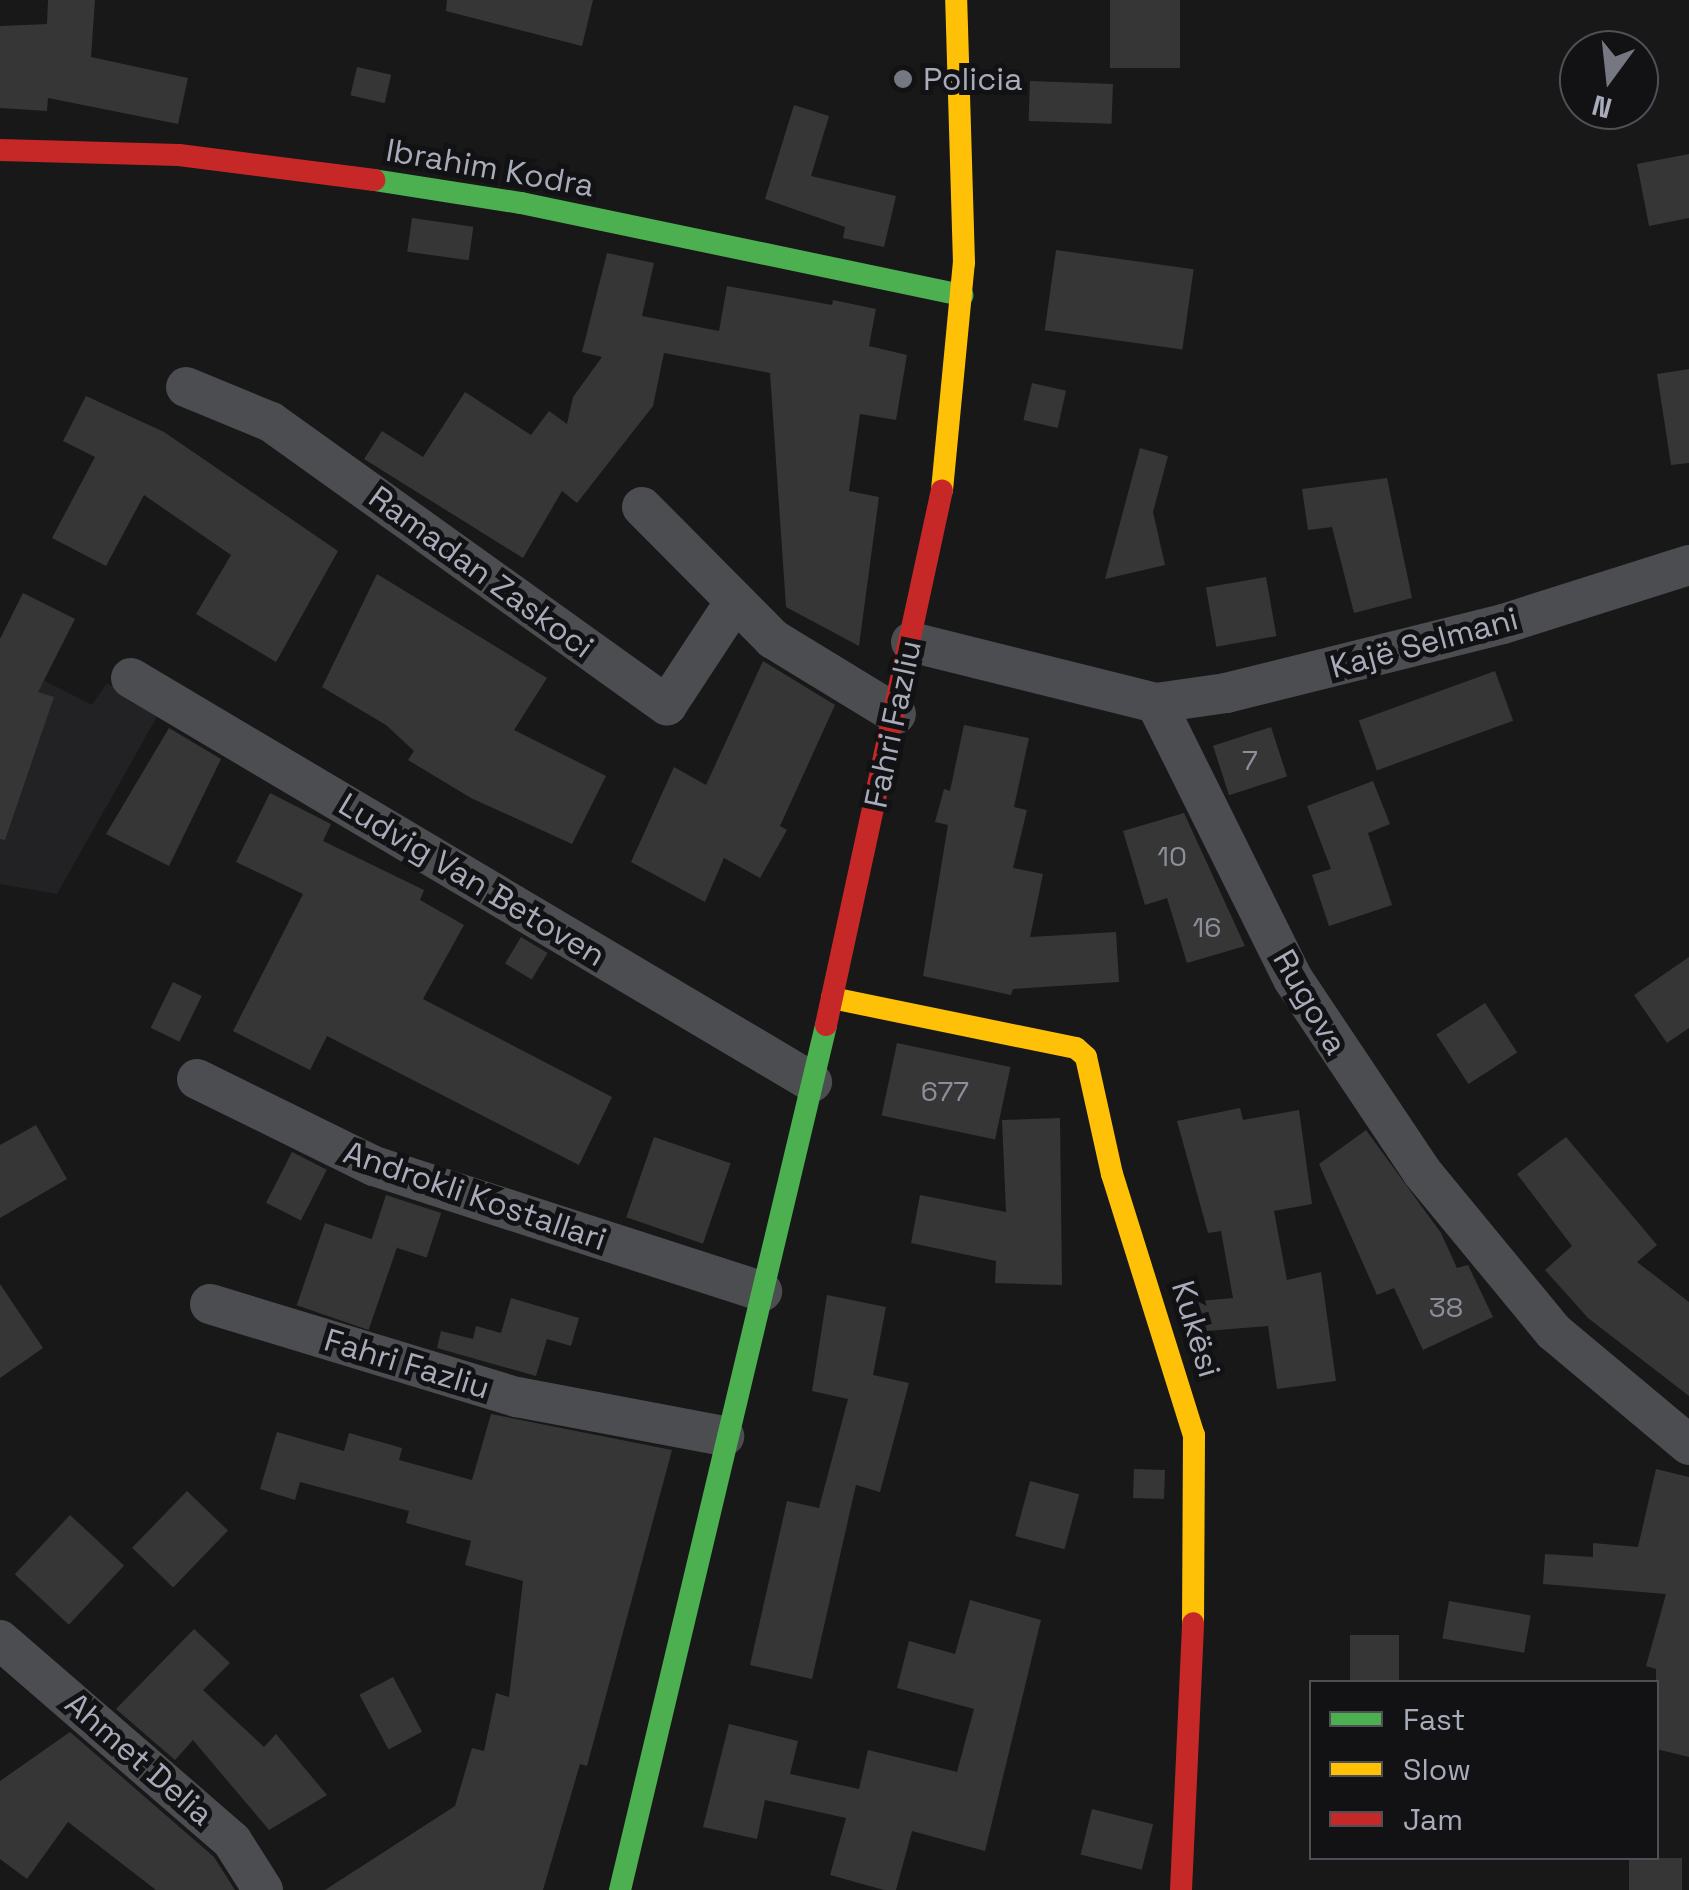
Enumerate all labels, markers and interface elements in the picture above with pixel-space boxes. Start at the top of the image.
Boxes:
north arrow [1559,30,1659,130]
place label: Policia [923,60,1023,98]
marker: Policia [892,68,914,90]
text: N [1588,87,1615,127]
street label: Ibrahim Kodra [383,131,597,205]
street label: Ramadan Zaskoci [361,478,601,666]
street label: Kajë Selmani [1326,600,1522,686]
street label: Fahri Fazliu [856,637,930,811]
house number: 7 [1242,743,1258,777]
street label: Ludvig Van Betoven [332,785,612,975]
house number: 10 [1157,839,1187,873]
house number: 16 [1193,910,1221,944]
street label: Rugova [1265,943,1355,1061]
house number: 677 [921,1074,969,1108]
street label: Androkli Kostallari [339,1133,611,1259]
street label: Kukësi [1163,1276,1229,1382]
house number: 38 [1429,1290,1463,1324]
street label: Fahri Fazliu [320,1321,494,1407]
legend [1309,1680,1659,1860]
street label: Ahmet Delia [57,1685,221,1833]
text: Fast [1403,1700,1465,1739]
text: Slow [1403,1750,1471,1789]
text: Jam [1403,1800,1463,1839]

